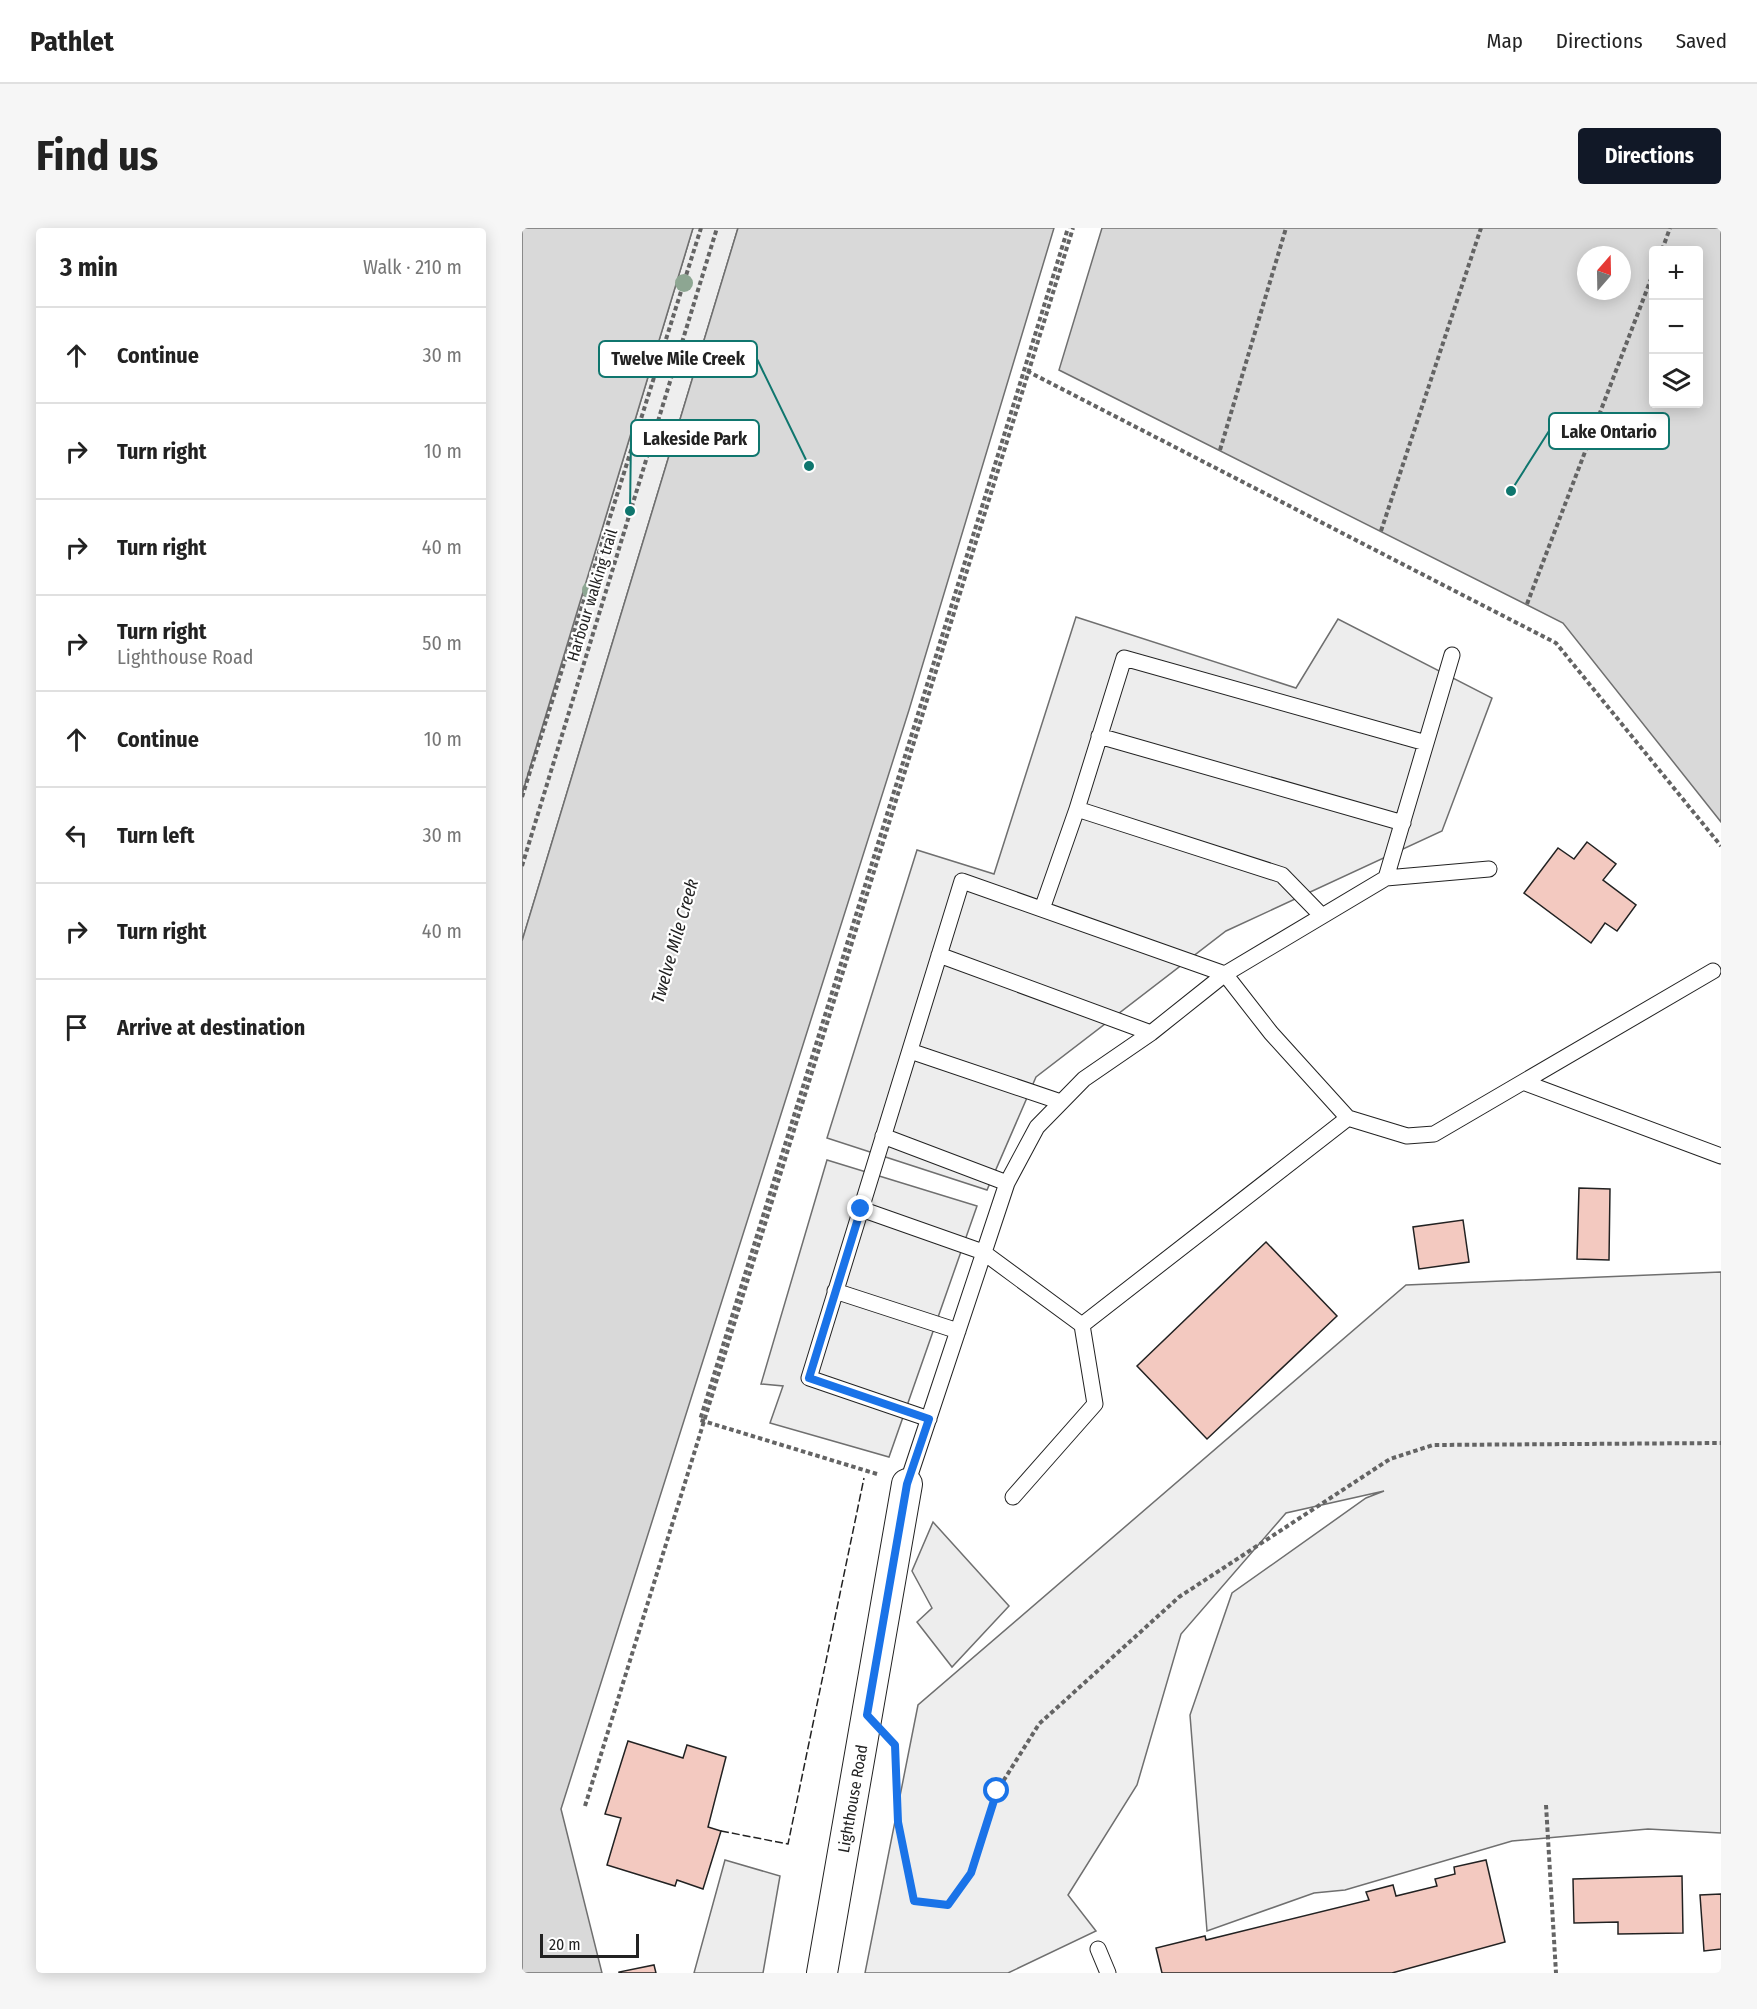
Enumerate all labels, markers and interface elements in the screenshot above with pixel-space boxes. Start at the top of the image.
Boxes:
text: Pathlet [30,25,114,58]
text: Map [1486,28,1523,54]
text: Directions [1556,28,1643,54]
text: Saved [1676,28,1727,54]
button: Directions [1578,128,1721,184]
text: Find us [36,131,158,181]
north arrow [1577,246,1631,300]
map controls [1649,246,1703,408]
button: + [1649,246,1703,300]
text: 3 min [60,252,118,283]
text: Walk · 210 m [363,255,462,279]
button: − [1649,300,1703,354]
icon: ahead [60,339,93,372]
callout: Twelve Mile Creek [599,341,757,377]
text: Continue [117,342,199,369]
text: 30 m [422,343,462,367]
text: Twelve Mile Creek [611,348,746,370]
button: layers [1649,354,1703,408]
callout: Lake Ontario [1549,413,1669,449]
callout: Lakeside Park [631,420,759,456]
text: Lake Ontario [1561,421,1657,443]
text: Lakeside Park [643,428,748,450]
icon: right [60,435,93,468]
text: Turn right [117,438,206,465]
text: 10 m [424,439,462,463]
street label: Harbour walking trail [563,526,621,664]
icon: right [60,531,93,564]
text: Turn right [117,534,206,561]
text: 40 m [422,535,462,559]
text: Turn right [117,618,206,645]
icon: right [60,627,93,660]
text: 50 m [422,631,462,655]
text: Lighthouse Road [117,645,253,669]
icon: ahead [60,723,93,756]
text: Continue [117,726,199,753]
text: 10 m [424,727,462,751]
icon: left [60,819,93,852]
text: Turn left [117,822,195,849]
text: 30 m [422,823,462,847]
water label: Twelve Mile Creek [647,876,703,1006]
icon: right [60,915,93,948]
text: Turn right [117,918,206,945]
text: 40 m [422,919,462,943]
icon: arrive [60,1011,93,1044]
text: Arrive at destination [117,1014,305,1041]
route end [847,1195,873,1221]
street label: Lighthouse Road [834,1743,871,1854]
route start [983,1777,1009,1803]
scale bar [540,1931,639,1958]
text: 20 m [549,1935,580,1954]

